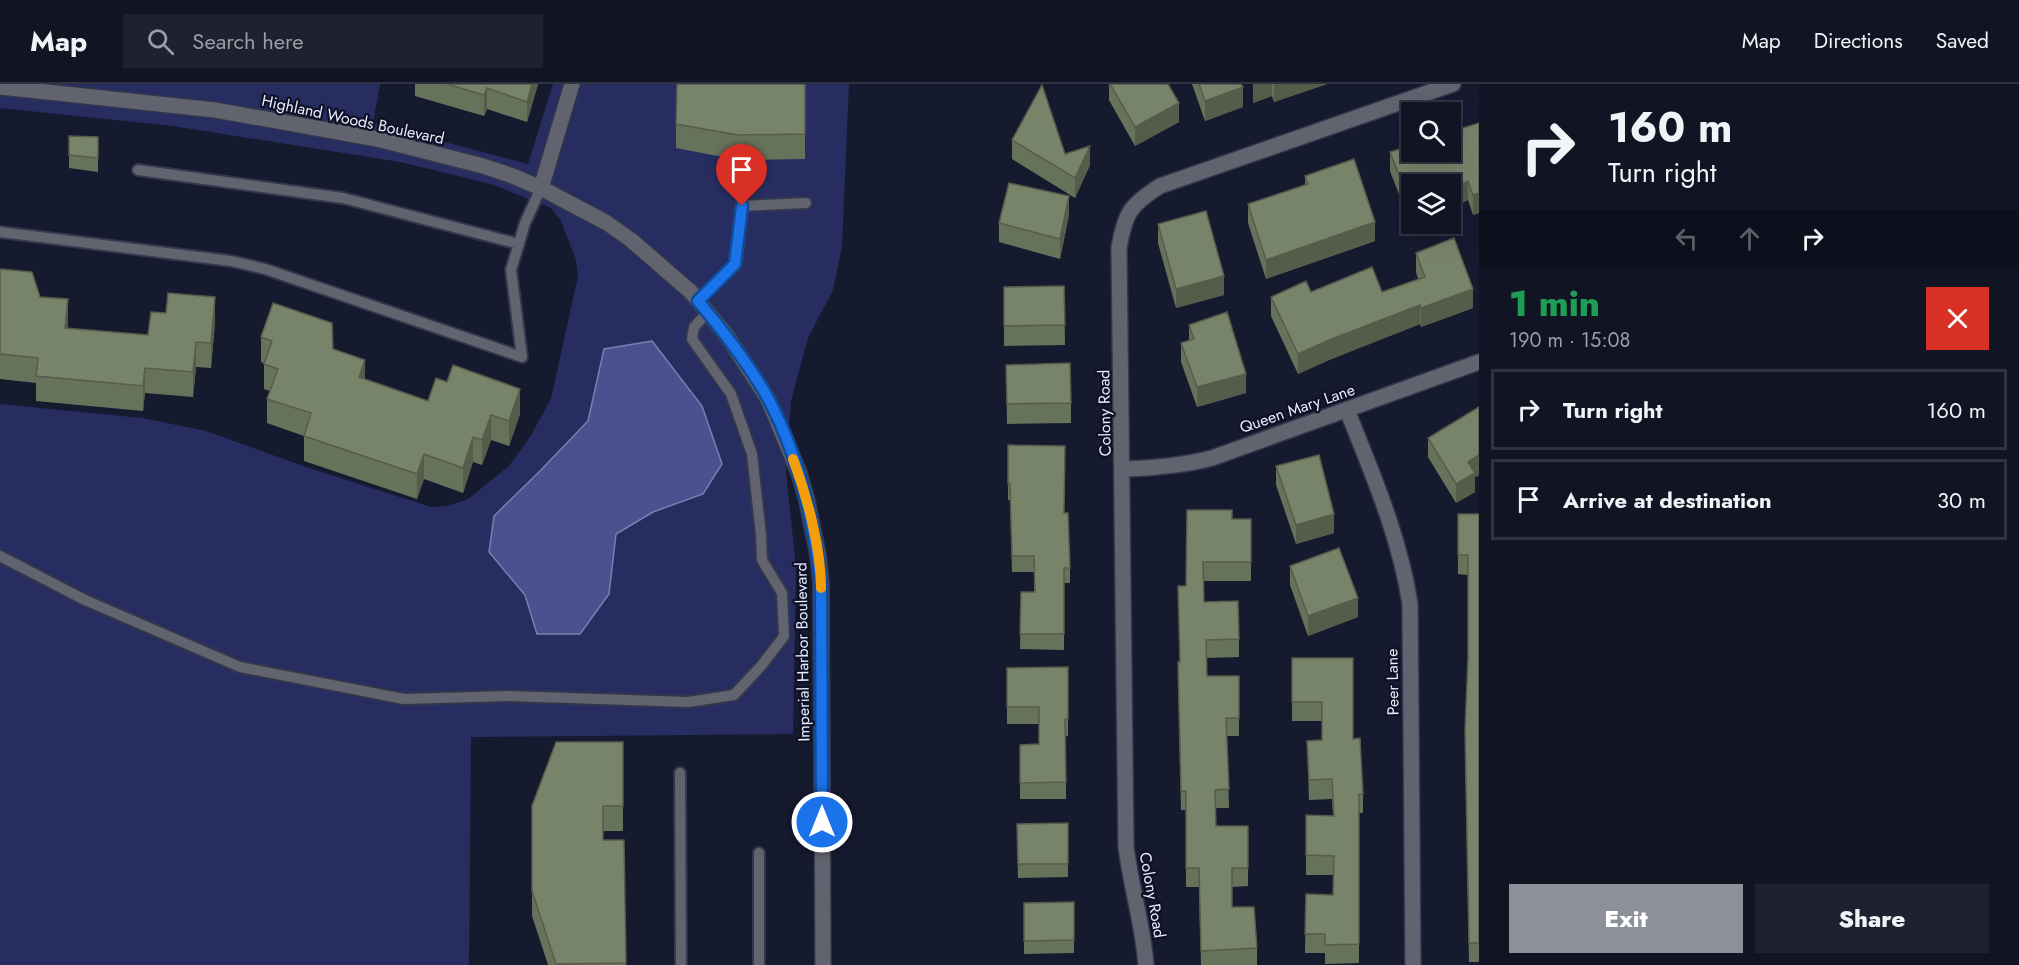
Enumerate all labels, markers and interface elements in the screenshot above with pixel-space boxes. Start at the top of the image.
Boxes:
search box [123,14,543,68]
text: Map [30,21,87,62]
icon: search [144,25,177,58]
text: Search here [192,25,304,57]
text: Map [1742,26,1781,56]
text: Directions [1814,26,1903,56]
text: Saved [1936,26,1989,56]
street label: Highland Woods Boulevard [259,89,446,150]
text: 160 m [1608,97,1732,158]
map controls [1401,102,1461,234]
button: search [1401,102,1461,162]
icon: right [1509,108,1587,186]
pin [716,144,767,206]
icon: arrive [725,153,758,186]
text: Turn right [1608,153,1716,192]
button: layers [1401,174,1461,234]
icon: left [1670,222,1703,255]
icon: ahead [1733,222,1766,255]
icon: right [1796,222,1829,255]
text: 1 min [1509,277,1600,329]
button: close [1926,287,1989,350]
text: 190 m · 15:08 [1509,326,1630,355]
street label: Colony Road [1092,369,1117,457]
street label: Queen Mary Lane [1236,378,1358,439]
icon: right [1512,393,1545,426]
text: Turn right [1563,394,1663,426]
text: 160 m [1926,394,1986,426]
icon: arrive [1512,483,1545,516]
text: Arrive at destination [1563,484,1772,516]
text: 30 m [1937,484,1986,516]
street label: Imperial Harbor Boulevard [789,562,816,742]
street label: Peer Lane [1380,648,1405,715]
position arrow [790,790,854,854]
street label: Colony Road [1134,850,1171,940]
button: Exit [1509,884,1743,953]
button: Share [1755,884,1989,953]

